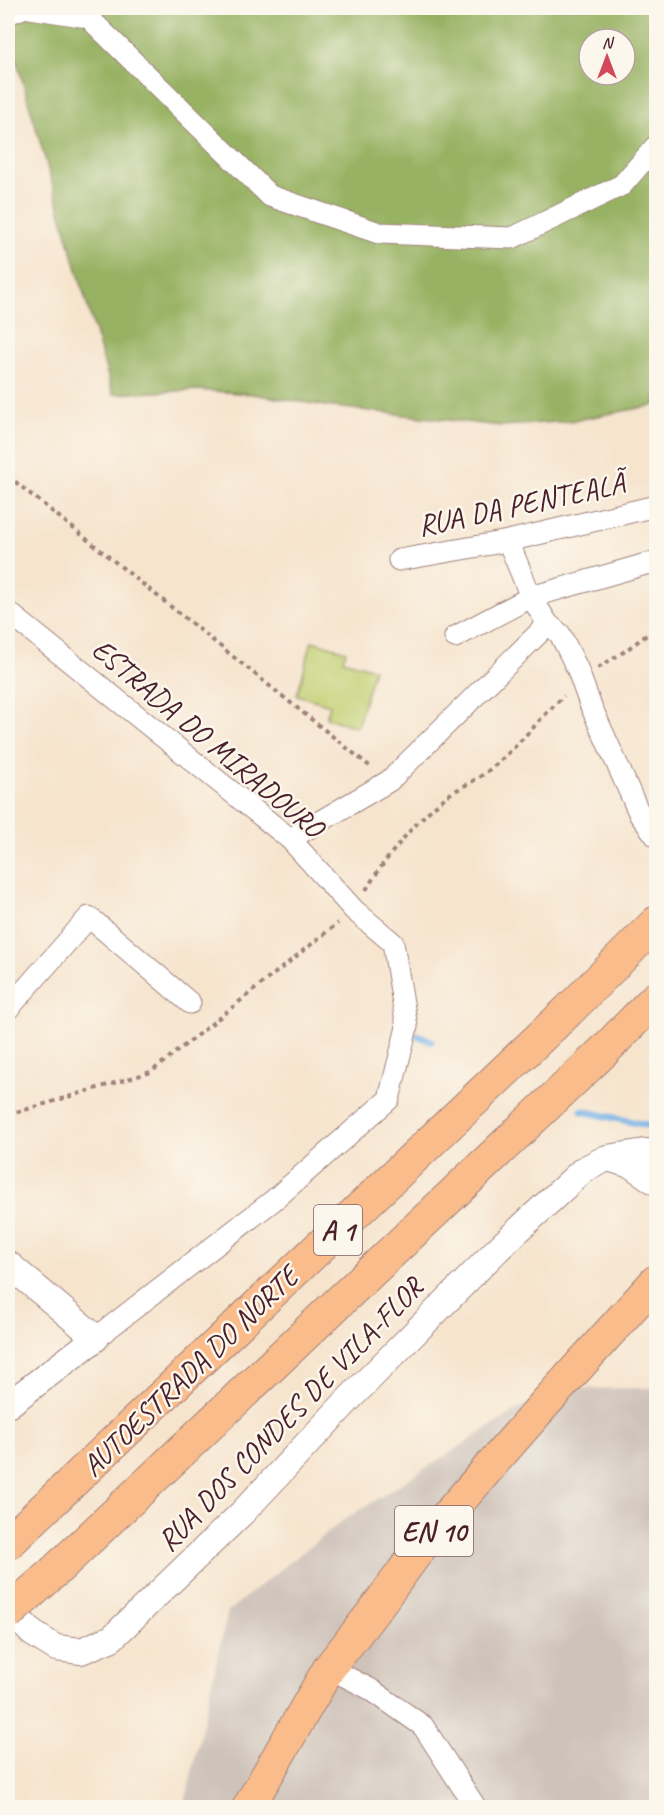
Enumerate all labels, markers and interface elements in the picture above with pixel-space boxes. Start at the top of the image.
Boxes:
north arrow [577,27,637,87]
text: N [602,33,615,53]
street label: RUA DA PENTEALÃ [414,462,634,544]
street label: ESTRADA DO MIRADOURO [84,630,334,848]
road number: A 1 [314,1205,362,1255]
street label: AUTOESTRADA DO NORTE [74,1255,309,1484]
street label: RUA DOS CONDES DE VILA-FLOR [149,1267,433,1559]
road number: EN 10 [395,1506,473,1556]

